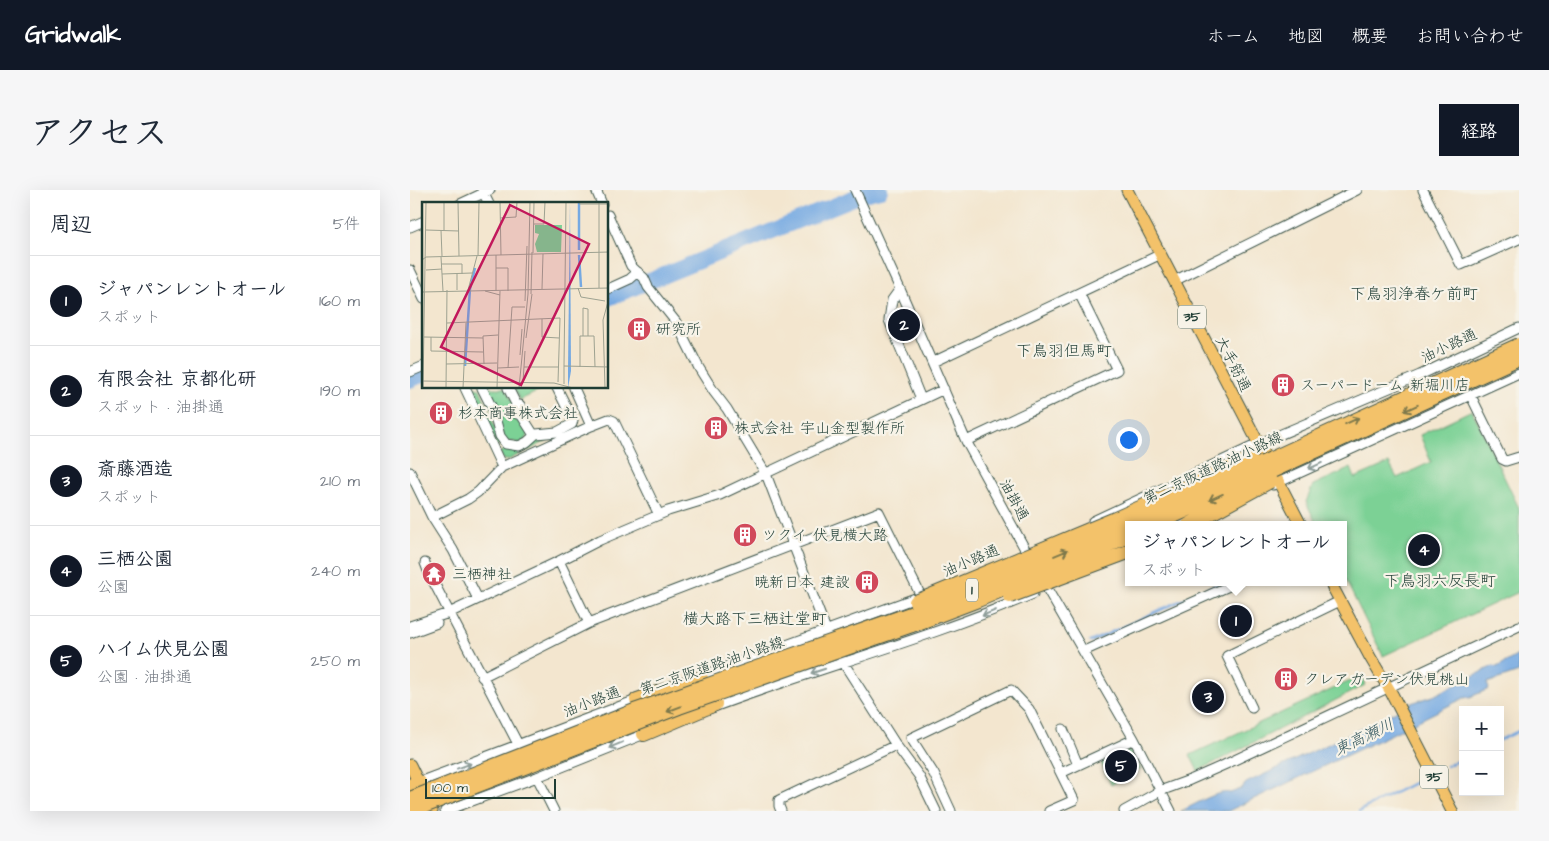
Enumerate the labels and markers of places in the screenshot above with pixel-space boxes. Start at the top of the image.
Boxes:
pin: 2 [888,306,920,344]
building icon: 研究所 [626,316,652,342]
place label: 研究所 [656,319,701,340]
building icon: スーパードーム 新堀川店 [1270,372,1296,398]
place label: スーパードーム 新堀川店 [1300,375,1470,396]
building icon: 杉本商事株式会社 [428,400,454,426]
place label: 杉本商事株式会社 [458,403,578,424]
building icon: 株式会社 宇山金型製作所 [703,415,729,441]
place label: 株式会社 宇山金型製作所 [734,418,905,439]
building icon: ツクイ 伏見横大路 [732,522,758,548]
place label: ツクイ 伏見横大路 [762,525,888,546]
pin: 4 [1408,531,1440,569]
temple icon: 三栖神社 [421,561,447,587]
place label: 三栖神社 [452,564,512,585]
building icon: 暁新日本 建設 [854,569,880,595]
place label: 暁新日本 建設 [754,572,850,593]
pin: 1 [1220,602,1252,640]
building icon: クレアガーデン伏見桃山 [1273,666,1299,692]
place label: クレアガーデン伏見桃山 [1304,669,1469,690]
pin: 3 [1192,678,1224,716]
pin: 5 [1105,747,1137,785]

